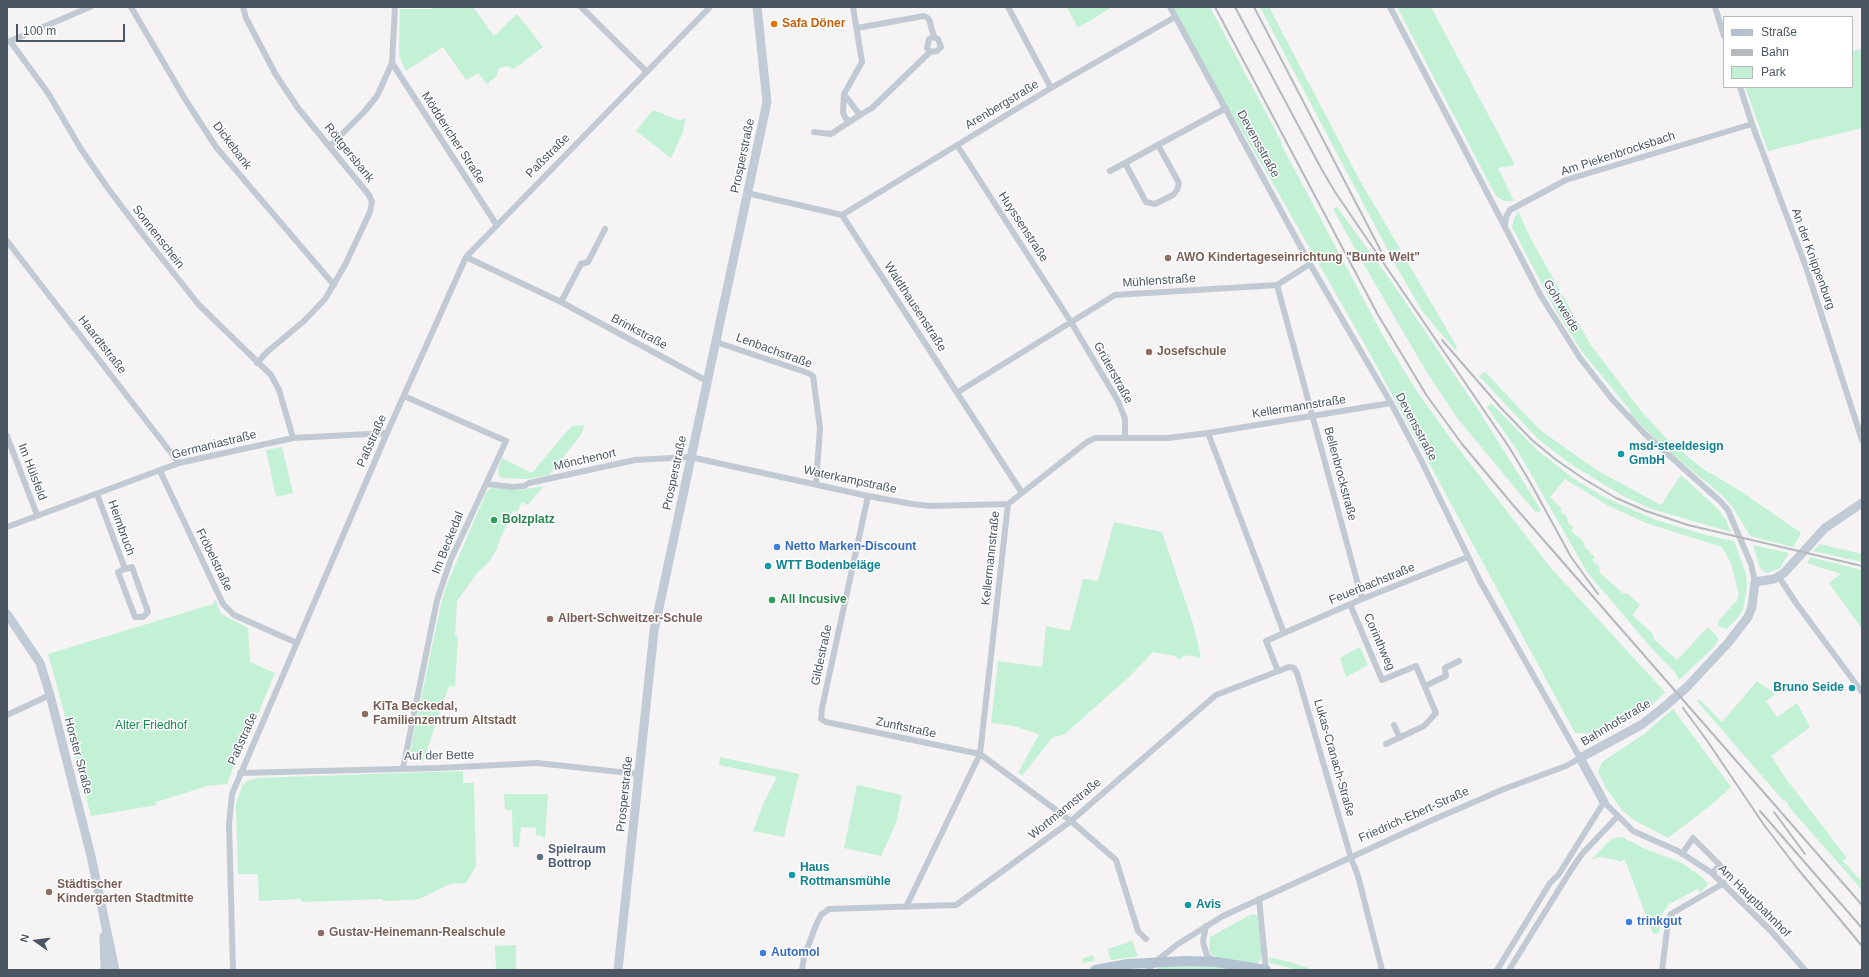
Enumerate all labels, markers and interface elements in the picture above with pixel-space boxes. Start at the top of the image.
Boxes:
scale bar [18,16,127,42]
legend [1723,16,1853,88]
place label: Safa Döner [782,17,845,31]
marker: Safa Döner [769,19,779,29]
text: 100 m [23,24,56,38]
text: Straße [1761,25,1797,39]
text: Bahn [1761,45,1789,59]
text: Park [1761,65,1786,79]
street label: Arenbergstraße [963,77,1041,133]
street label: Möddericher Straße [418,90,488,186]
street label: Devensstraße [1234,108,1282,180]
street label: Prosperstraße [728,117,758,195]
street label: Dickebank [209,119,255,173]
street label: Röttgersbank [321,121,377,185]
street label: Am Piekenbrocksbach [1559,129,1677,179]
street label: Paßstraße [523,131,573,181]
street label: Huyssenstraße [995,189,1051,265]
street label: Sonnenschein [129,203,187,271]
street label: An der Knippenburg [1788,206,1838,312]
place label: AWO Kindertageseinrichtung "Bunte Welt" [1176,251,1420,265]
marker: AWO Kindertageseinrichtung "Bunte Welt" [1163,253,1173,263]
street label: Waldthausenstraße [881,260,949,354]
street label: Mühlenstraße [1122,271,1196,291]
street label: Gohrweide [1540,277,1582,335]
street label: Brinkstraße [609,311,669,353]
street label: Haardtstraße [75,313,129,377]
street label: Lenbachstraße [734,331,814,371]
street label: Grüterstraße [1090,340,1136,406]
place label: Josefschule [1157,345,1226,359]
marker: Josefschule [1144,347,1154,357]
street label: Devensstraße [1392,391,1440,463]
street label: Kellermannstraße [1251,392,1347,422]
street label: Paßstraße [354,412,390,470]
street label: Bellenbrockstraße [1321,425,1359,523]
street label: Germaniastraße [170,428,258,462]
street label: Prosperstraße [660,434,690,512]
place label: msd-steeldesign GmbH [1629,440,1724,468]
street label: Im Hülsfeld [15,441,49,503]
street label: Mönchenort [553,446,617,474]
marker: msd-steeldesign GmbH [1616,449,1626,459]
street label: Waterkampstraße [802,463,898,497]
street label: Heimbruch [104,498,138,558]
street label: Im Beckedal [429,510,467,576]
street label: Kellermannstraße [979,510,1003,606]
place label: Bolzplatz [502,513,555,527]
marker: Bolzplatz [489,515,499,525]
street label: Fröbelstraße [193,526,235,594]
place label: Netto Marken-Discount [785,540,916,554]
marker: Netto Marken-Discount [772,542,782,552]
place label: WTT Bodenbeläge [776,559,881,573]
street label: Feuerbachstraße [1327,560,1417,608]
marker: WTT Bodenbeläge [763,561,773,571]
place label: All Incusive [780,593,847,607]
marker: All Incusive [767,595,777,605]
street label: Corinthweg [1360,611,1398,673]
place label: Albert-Schweitzer-Schule [558,612,703,626]
marker: Albert-Schweitzer-Schule [545,614,555,624]
street label: Gildestraße [809,623,835,687]
place label: Bruno Seide [1773,681,1844,695]
marker: Bruno Seide [1847,683,1857,693]
street label: Bahnhofstraße [1579,697,1653,749]
street label: Lukas-Cranach-Straße [1310,698,1358,818]
place label: KiTa Beckedal, Familienzentrum Altstadt [373,700,516,728]
marker: KiTa Beckedal, Familienzentrum Altstadt [360,709,370,719]
street label: Paßstraße [225,710,261,768]
street label: Zunftstraße [874,715,938,741]
street label: Horster Straße [61,716,95,796]
park label: Alter Friedhof [115,719,187,733]
street label: Auf der Bette [404,748,474,764]
street label: Prosperstraße [614,755,636,833]
street label: Wortmannstraße [1026,775,1104,843]
street label: Friedrich-Ebert-Straße [1357,784,1471,846]
place label: Spielraum Bottrop [548,843,606,871]
marker: Spielraum Bottrop [535,852,545,862]
place label: Haus Rottmansmühle [800,861,891,889]
street label: Am Hauptbahnhof [1715,862,1793,940]
marker: Haus Rottmansmühle [787,870,797,880]
place label: Städtischer Kindergarten Stadtmitte [57,878,194,906]
marker: Städtischer Kindergarten Stadtmitte [44,887,54,897]
place label: Avis [1196,898,1221,912]
marker: Avis [1183,900,1193,910]
place label: trinkgut [1637,915,1682,929]
marker: trinkgut [1624,917,1634,927]
north arrow [16,921,56,961]
place label: Gustav-Heinemann-Realschule [329,926,506,940]
marker: Gustav-Heinemann-Realschule [316,928,326,938]
text: N [18,933,31,943]
place label: Automol [771,946,820,960]
marker: Automol [758,948,768,958]

